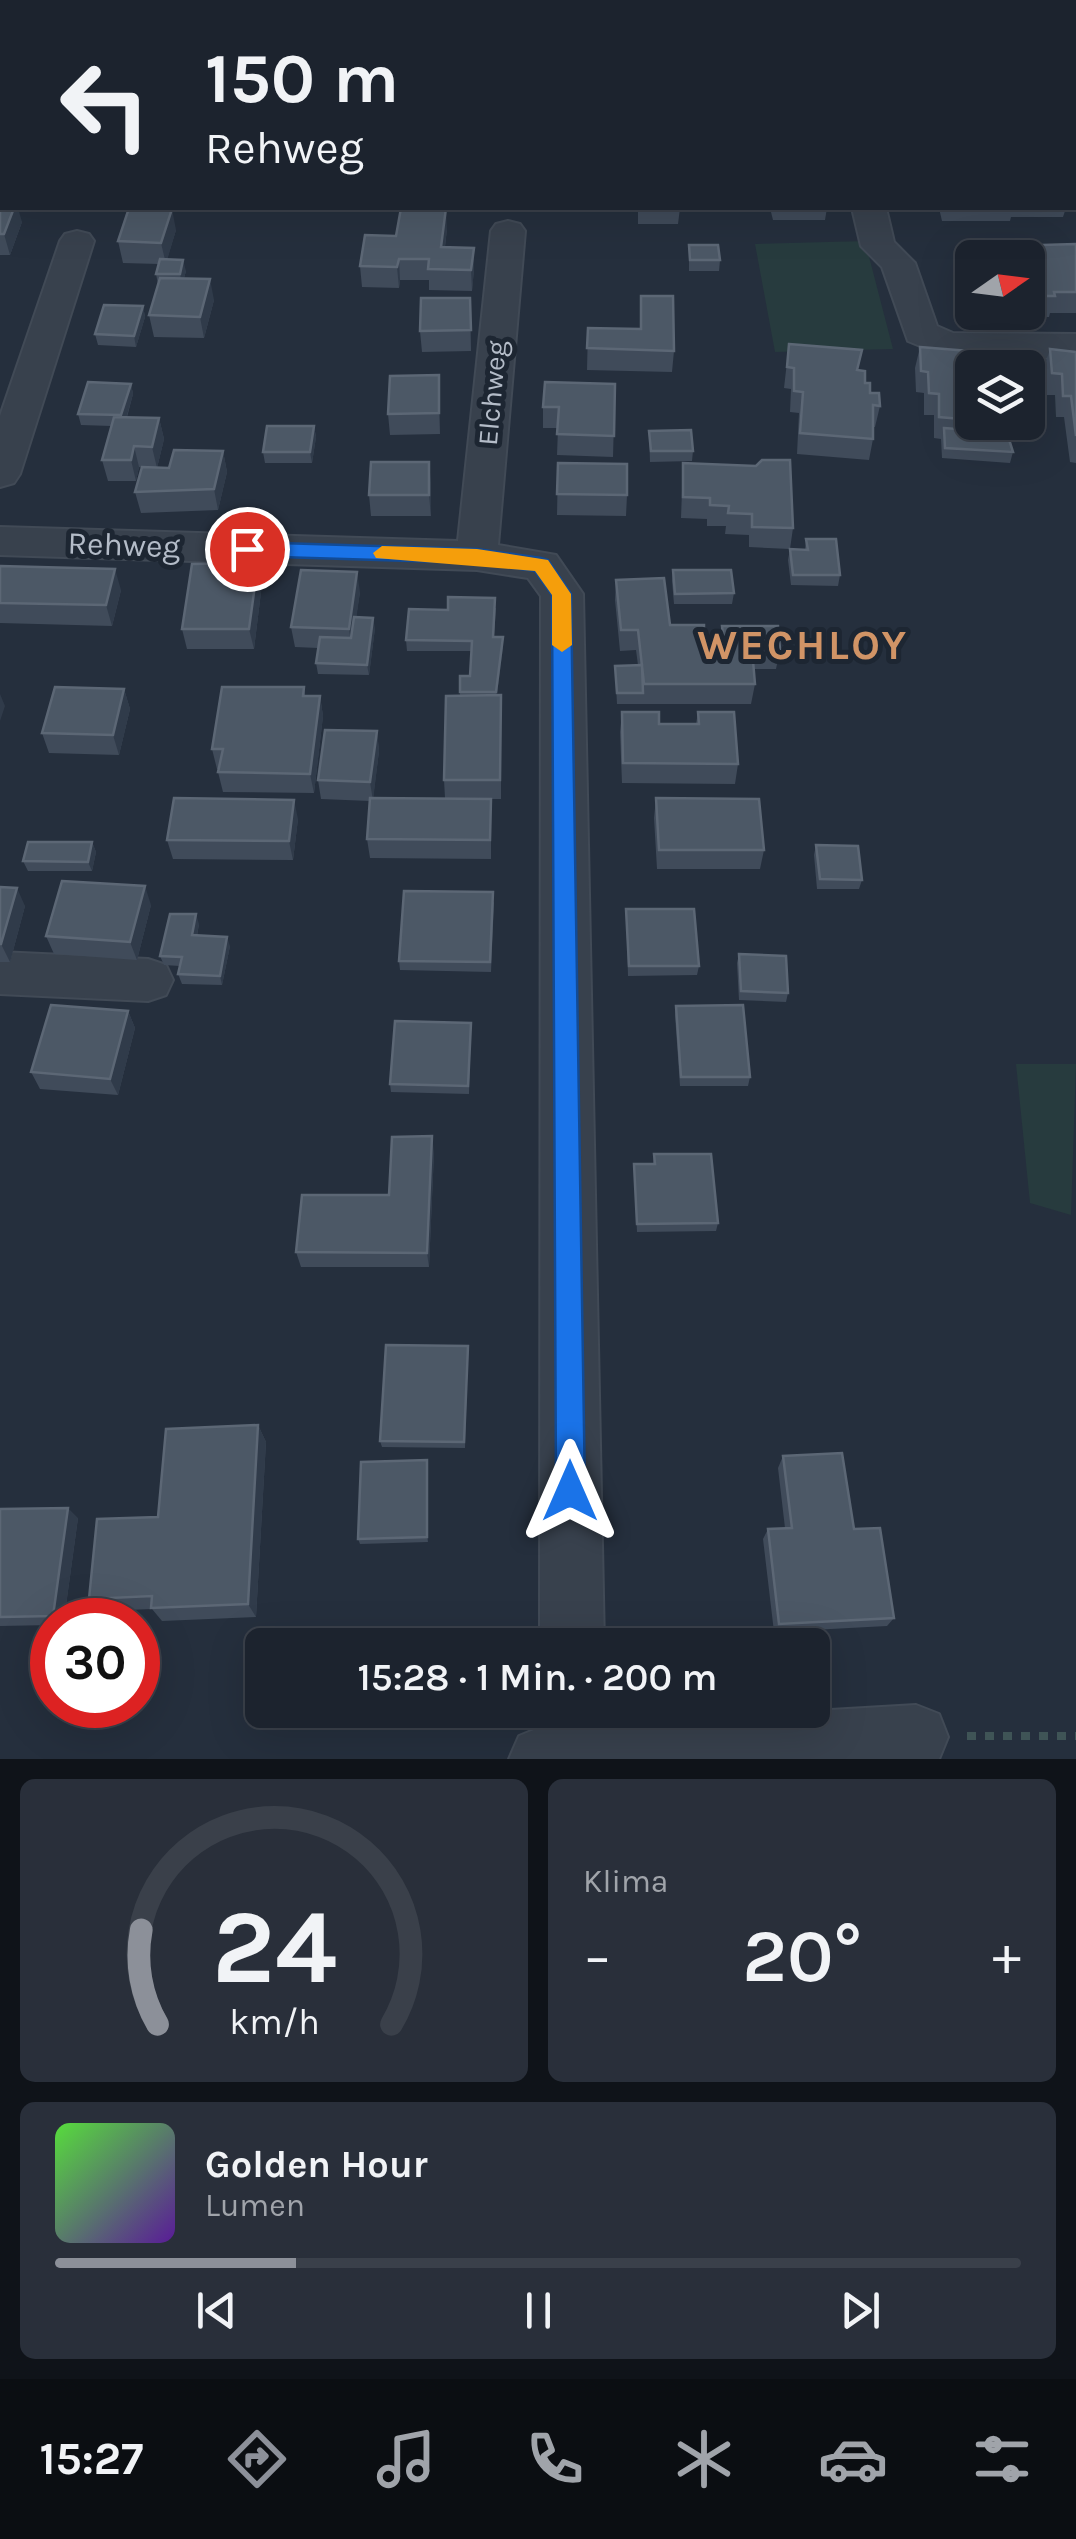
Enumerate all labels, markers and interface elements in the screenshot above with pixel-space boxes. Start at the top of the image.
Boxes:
text: 150 m [205,38,399,120]
icon: left [40,40,170,170]
text: Rehweg [205,122,364,174]
north arrow [955,240,1045,330]
map controls [955,240,1045,440]
street label: Elchweg [471,339,513,447]
button: layers [955,350,1045,440]
pin [205,507,290,592]
icon: arrive [220,522,275,577]
street label: Rehweg [67,525,181,565]
district label: WECHLOY [697,620,909,670]
position arrow [518,1439,622,1543]
speed limit sign: 30 [30,1598,160,1728]
text: 15:28 · 1 Min. · 200 m [358,1655,717,1700]
text: Klima [583,1863,669,1900]
text: 24 [212,1887,336,2008]
text: 20° [742,1912,862,2000]
text: − [583,1924,612,1988]
text: + [992,1924,1021,1988]
text: km/h [229,2001,319,2043]
text: Golden Hour [205,2142,428,2187]
text: Lumen [205,2187,305,2224]
icon: previous [189,2283,244,2338]
icon: pause [511,2283,566,2338]
icon: next [833,2283,888,2338]
icon: directions [222,2424,292,2494]
icon: music [371,2424,441,2494]
icon: phone [520,2424,590,2494]
icon: climate [669,2424,739,2494]
icon: car [818,2424,888,2494]
icon: filters [967,2424,1037,2494]
text: 15:27 [39,2433,143,2485]

